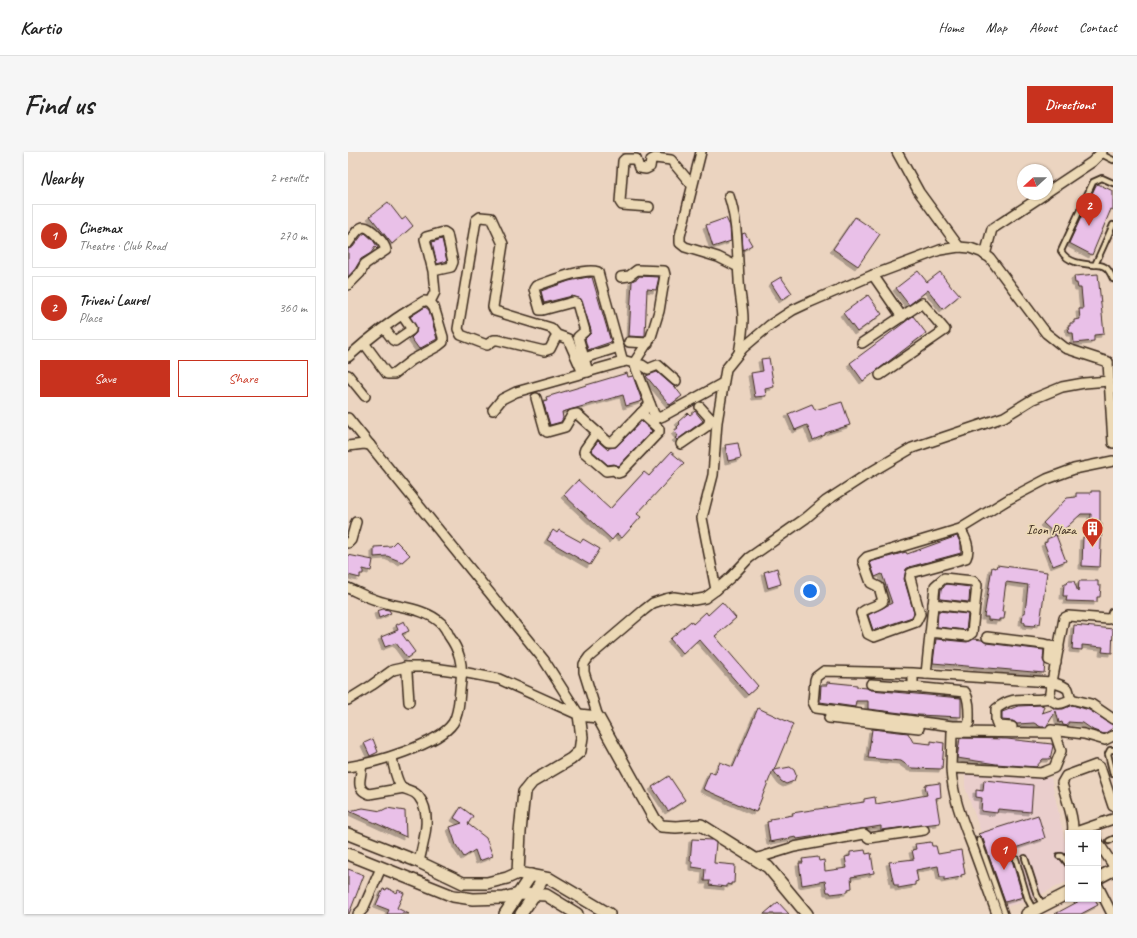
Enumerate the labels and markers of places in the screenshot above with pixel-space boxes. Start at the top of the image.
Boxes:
pin: 2 [1076,193,1102,226]
building icon: Icon Plaza [1079,516,1105,549]
place label: Icon Plaza [1026,521,1077,538]
pin: 1 [991,837,1017,870]

